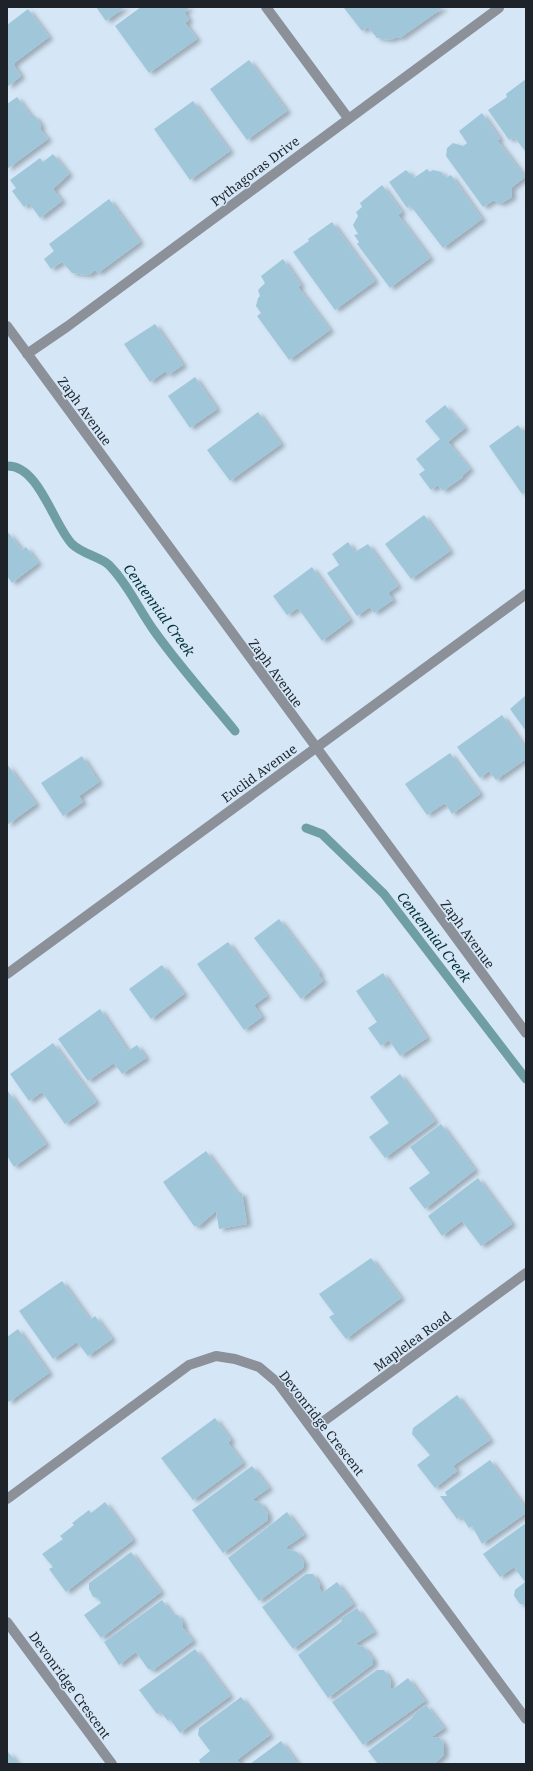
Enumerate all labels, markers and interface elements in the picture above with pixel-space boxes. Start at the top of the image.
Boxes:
street label: Pythagoras Drive [207,132,303,210]
street label: Zaph Avenue [54,373,116,449]
water label: Centennial Creek [119,560,200,661]
street label: Zaph Avenue [245,635,307,711]
street label: Euclid Avenue [218,740,300,806]
water label: Centennial Creek [393,888,476,987]
street label: Zaph Avenue [437,896,499,972]
street label: Maplelea Road [370,1307,454,1375]
street label: Devonridge Crescent [275,1367,369,1480]
street label: Devonridge Crescent [25,1628,115,1743]

